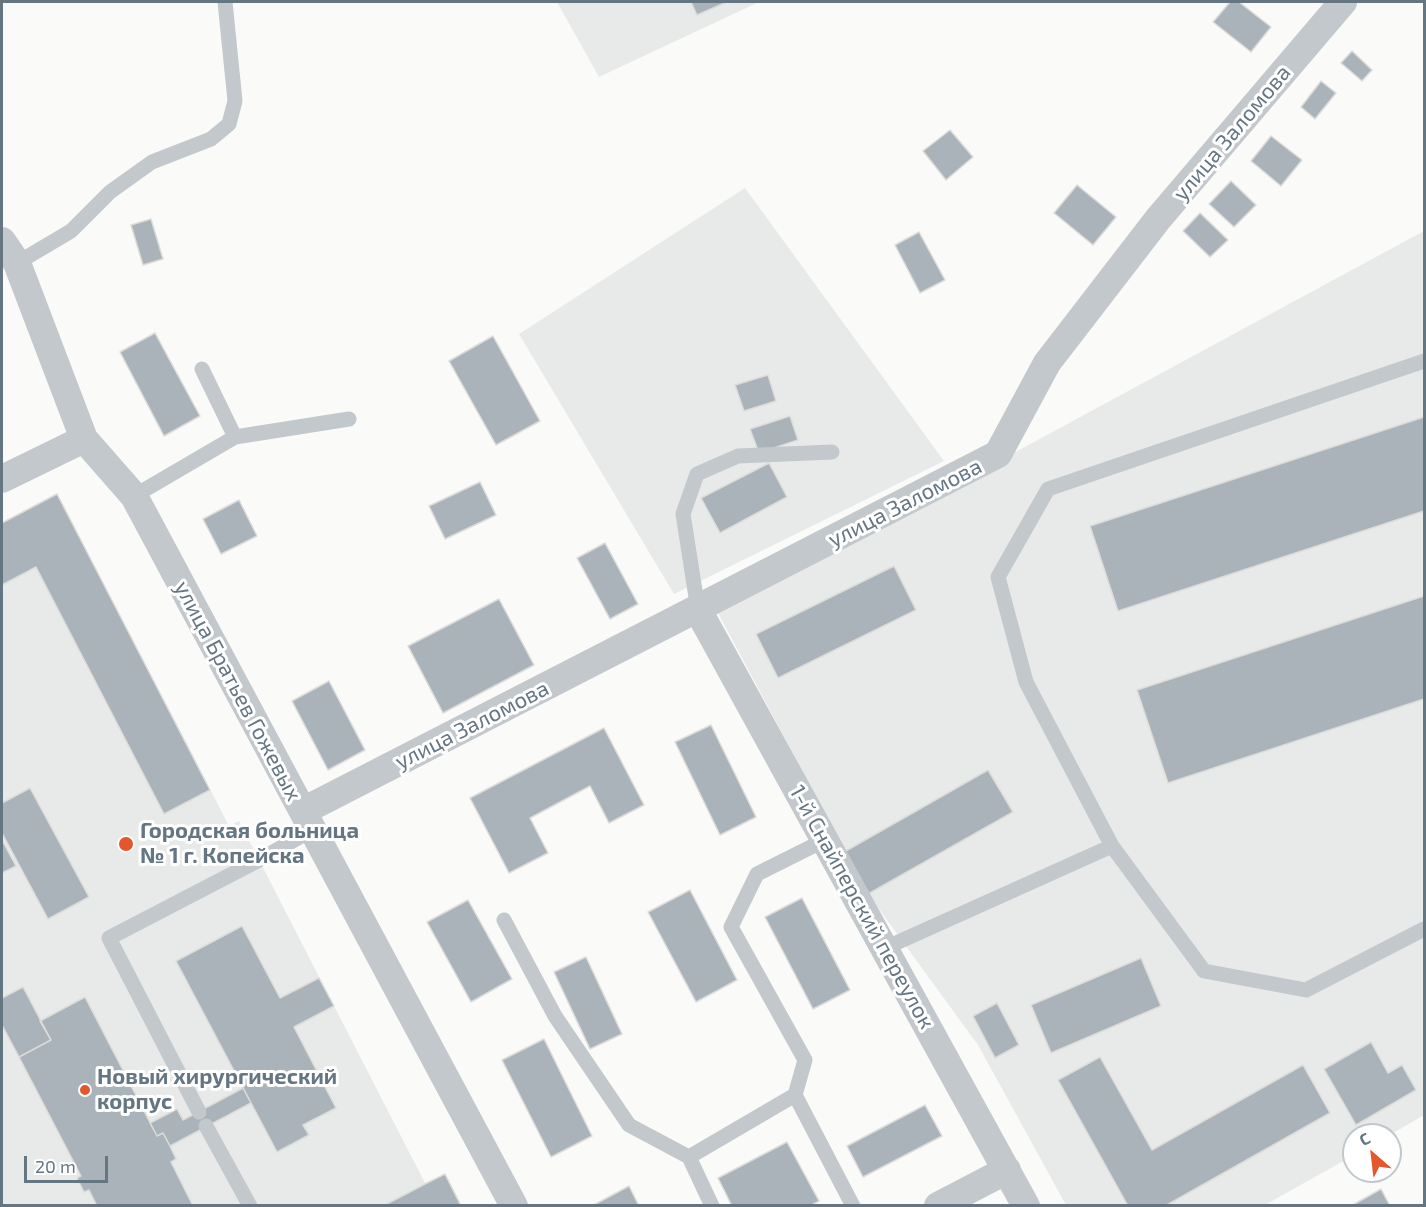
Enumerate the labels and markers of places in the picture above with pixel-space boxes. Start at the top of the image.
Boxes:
place label: Городская больница № 1 г. Копейска [140,818,359,870]
marker: Городская больница № 1 г. Копейска [117,835,135,853]
place label: Новый хирургический корпус [97,1064,337,1116]
marker: Новый хирургический корпус [78,1083,92,1097]

